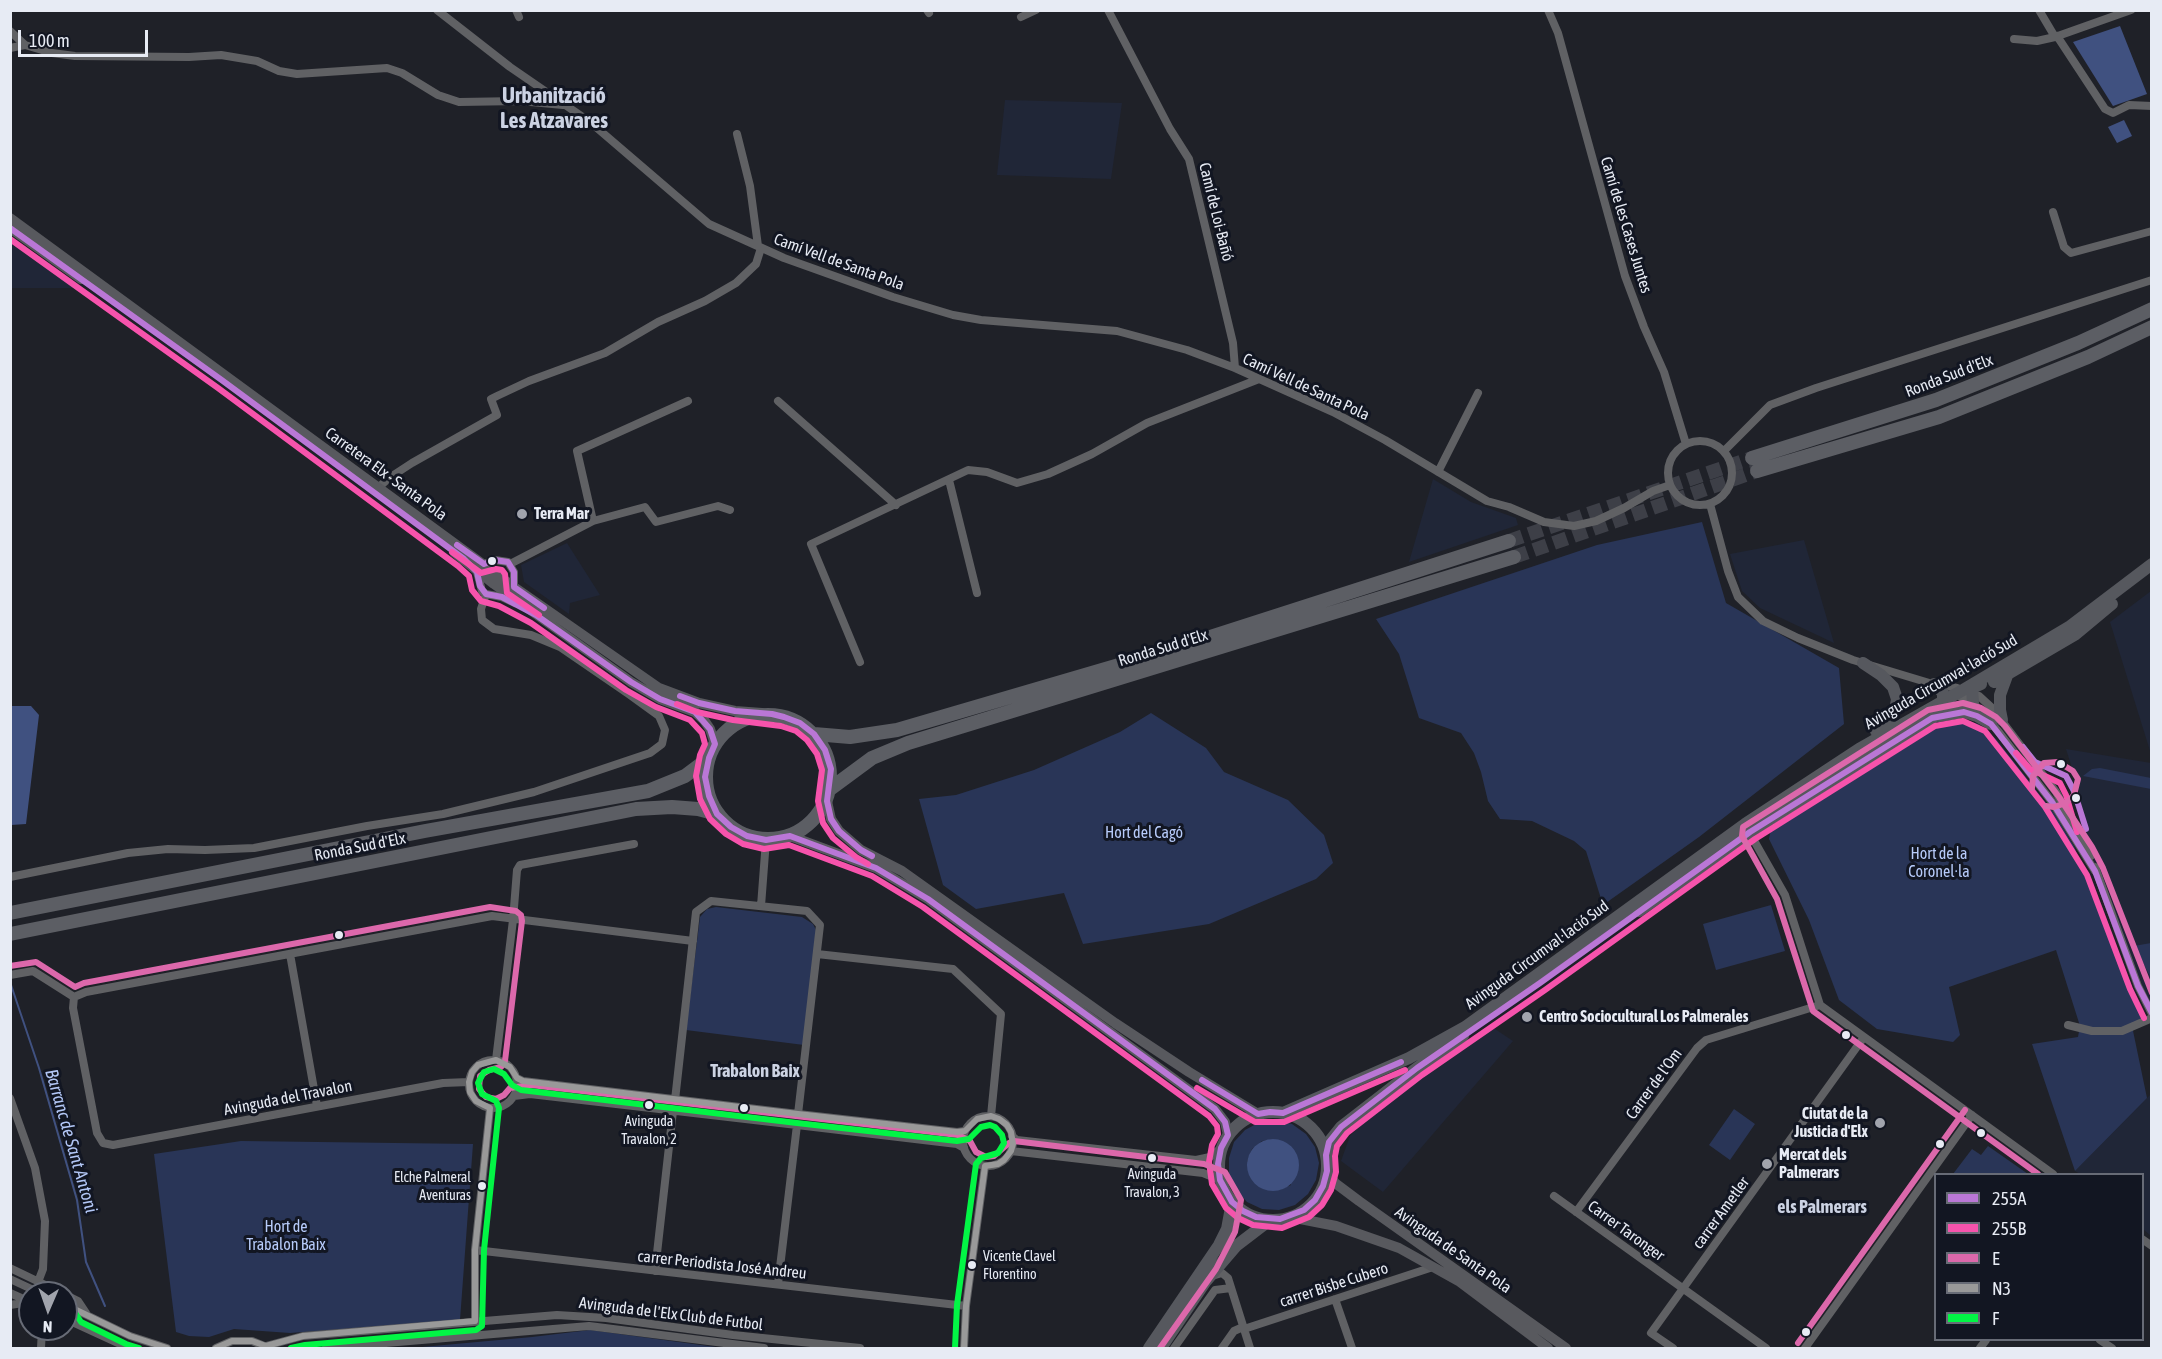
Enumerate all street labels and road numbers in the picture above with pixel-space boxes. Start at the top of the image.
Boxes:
street label: Camí de les Cases Juntes [1596,154,1656,296]
street label: Camí de Loi-Bañó [1194,161,1238,263]
street label: Camí Vell de Santa Pola [771,229,907,295]
street label: Camí Vell de Santa Pola [1240,349,1372,425]
street label: Ronda Sud d'Elx [1902,350,1996,402]
street label: Carretera Elx - Santa Pola [321,423,451,525]
street label: Ronda Sud d'Elx [1116,625,1210,671]
street label: Avinguda Circumval·lació Sud [1861,630,2021,734]
street label: Ronda Sud d'Elx [313,829,407,865]
street label: Avinguda Circumval·lació Sud [1461,896,1613,1014]
street label: Carrer de l'Om [1622,1045,1686,1123]
street label: Avinguda del Travalon [222,1076,354,1120]
street label: carrer Ametler [1688,1173,1754,1253]
street label: Carrer Taronger [1584,1197,1668,1265]
street label: Avinguda de Santa Pola [1391,1203,1515,1297]
street label: carrer Periodista José Andreu [637,1247,807,1283]
street label: carrer Bisbe Cubero [1277,1258,1391,1312]
street label: Avinguda de l'Elx Club de Futbol [578,1293,764,1335]

